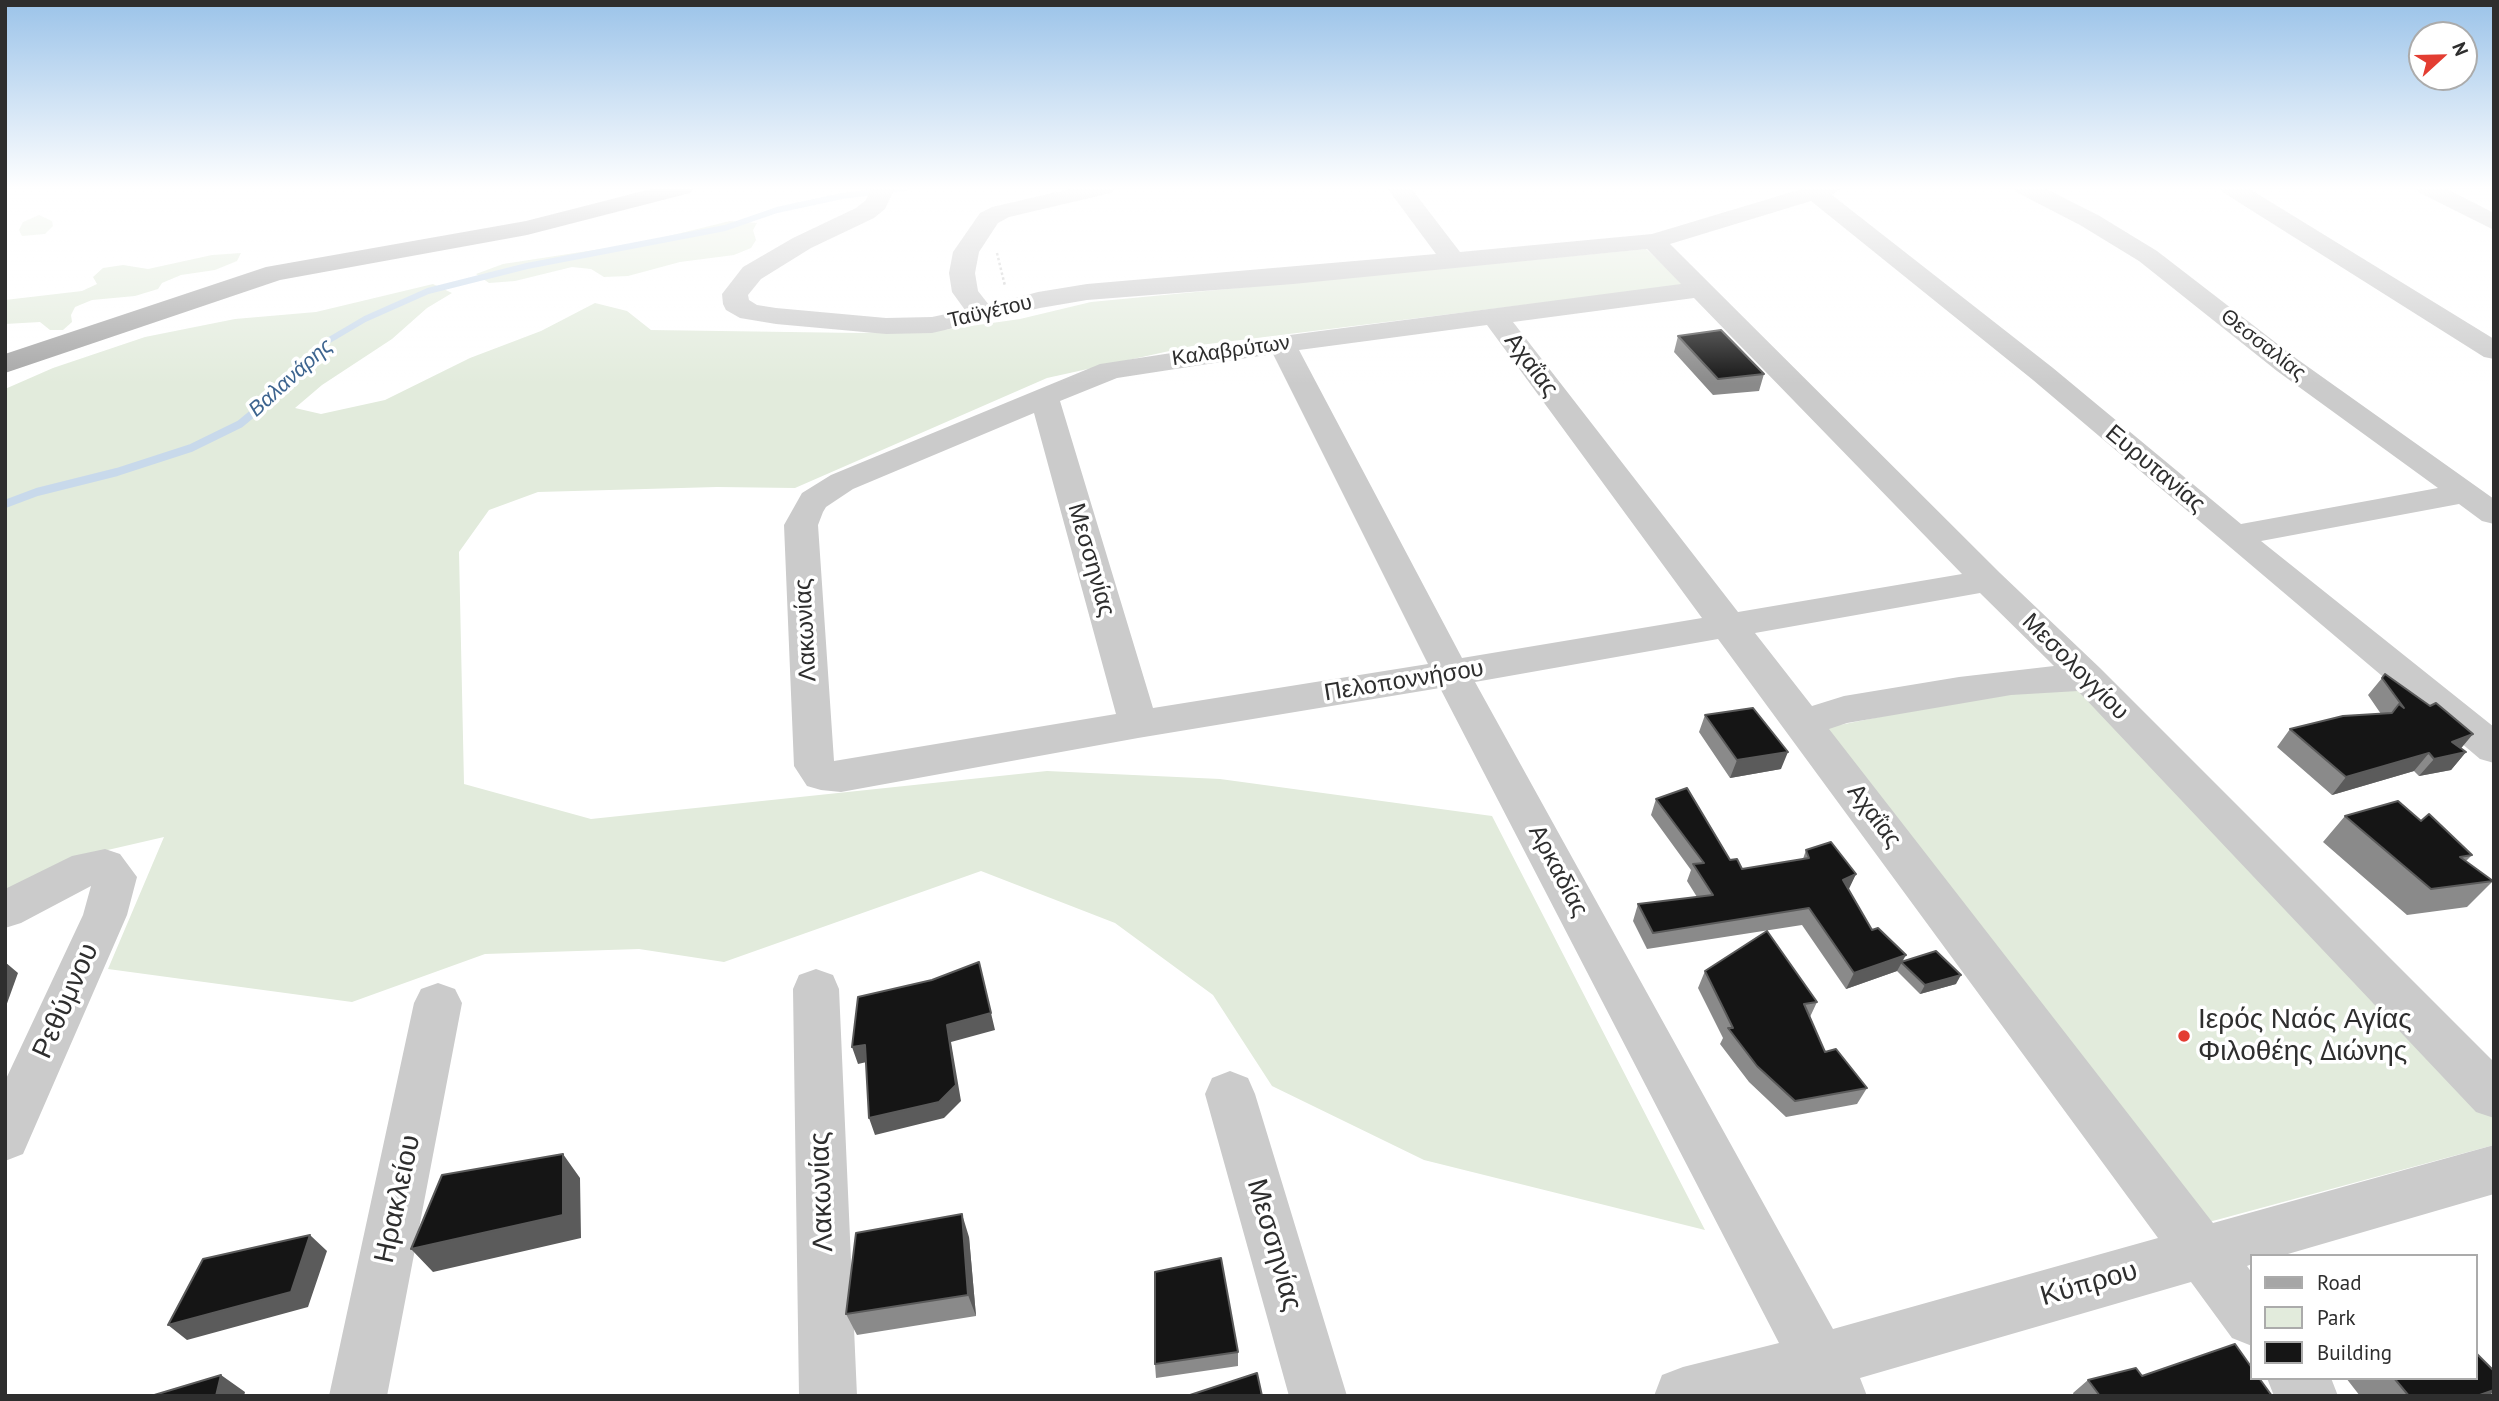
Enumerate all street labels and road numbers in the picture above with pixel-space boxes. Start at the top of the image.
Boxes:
street label: Ταϋγέτου [946,290,1034,334]
street label: Θεσσαλίας [2215,304,2311,386]
street label: Αχαΐας [1498,328,1564,402]
street label: Καλαβρύτων [1171,330,1291,372]
street label: Ευρυτανίας [2099,419,2211,519]
street label: Μεσσηνίας [1061,500,1121,620]
street label: Λακωνίας [789,578,823,682]
street label: Μεσολογγίου [2016,608,2134,726]
street label: Πελοποννήσου [1322,654,1486,708]
street label: Αχαΐας [1841,779,1907,853]
street label: Αρκαδίας [1522,820,1594,922]
street label: Ρεθύμνου [26,938,106,1064]
street label: Λακωνίας [803,1131,841,1253]
street label: Ηρακλείου [368,1132,428,1266]
street label: Μεσσηνίας [1239,1175,1309,1315]
street label: Κύπρου [2037,1254,2141,1314]

